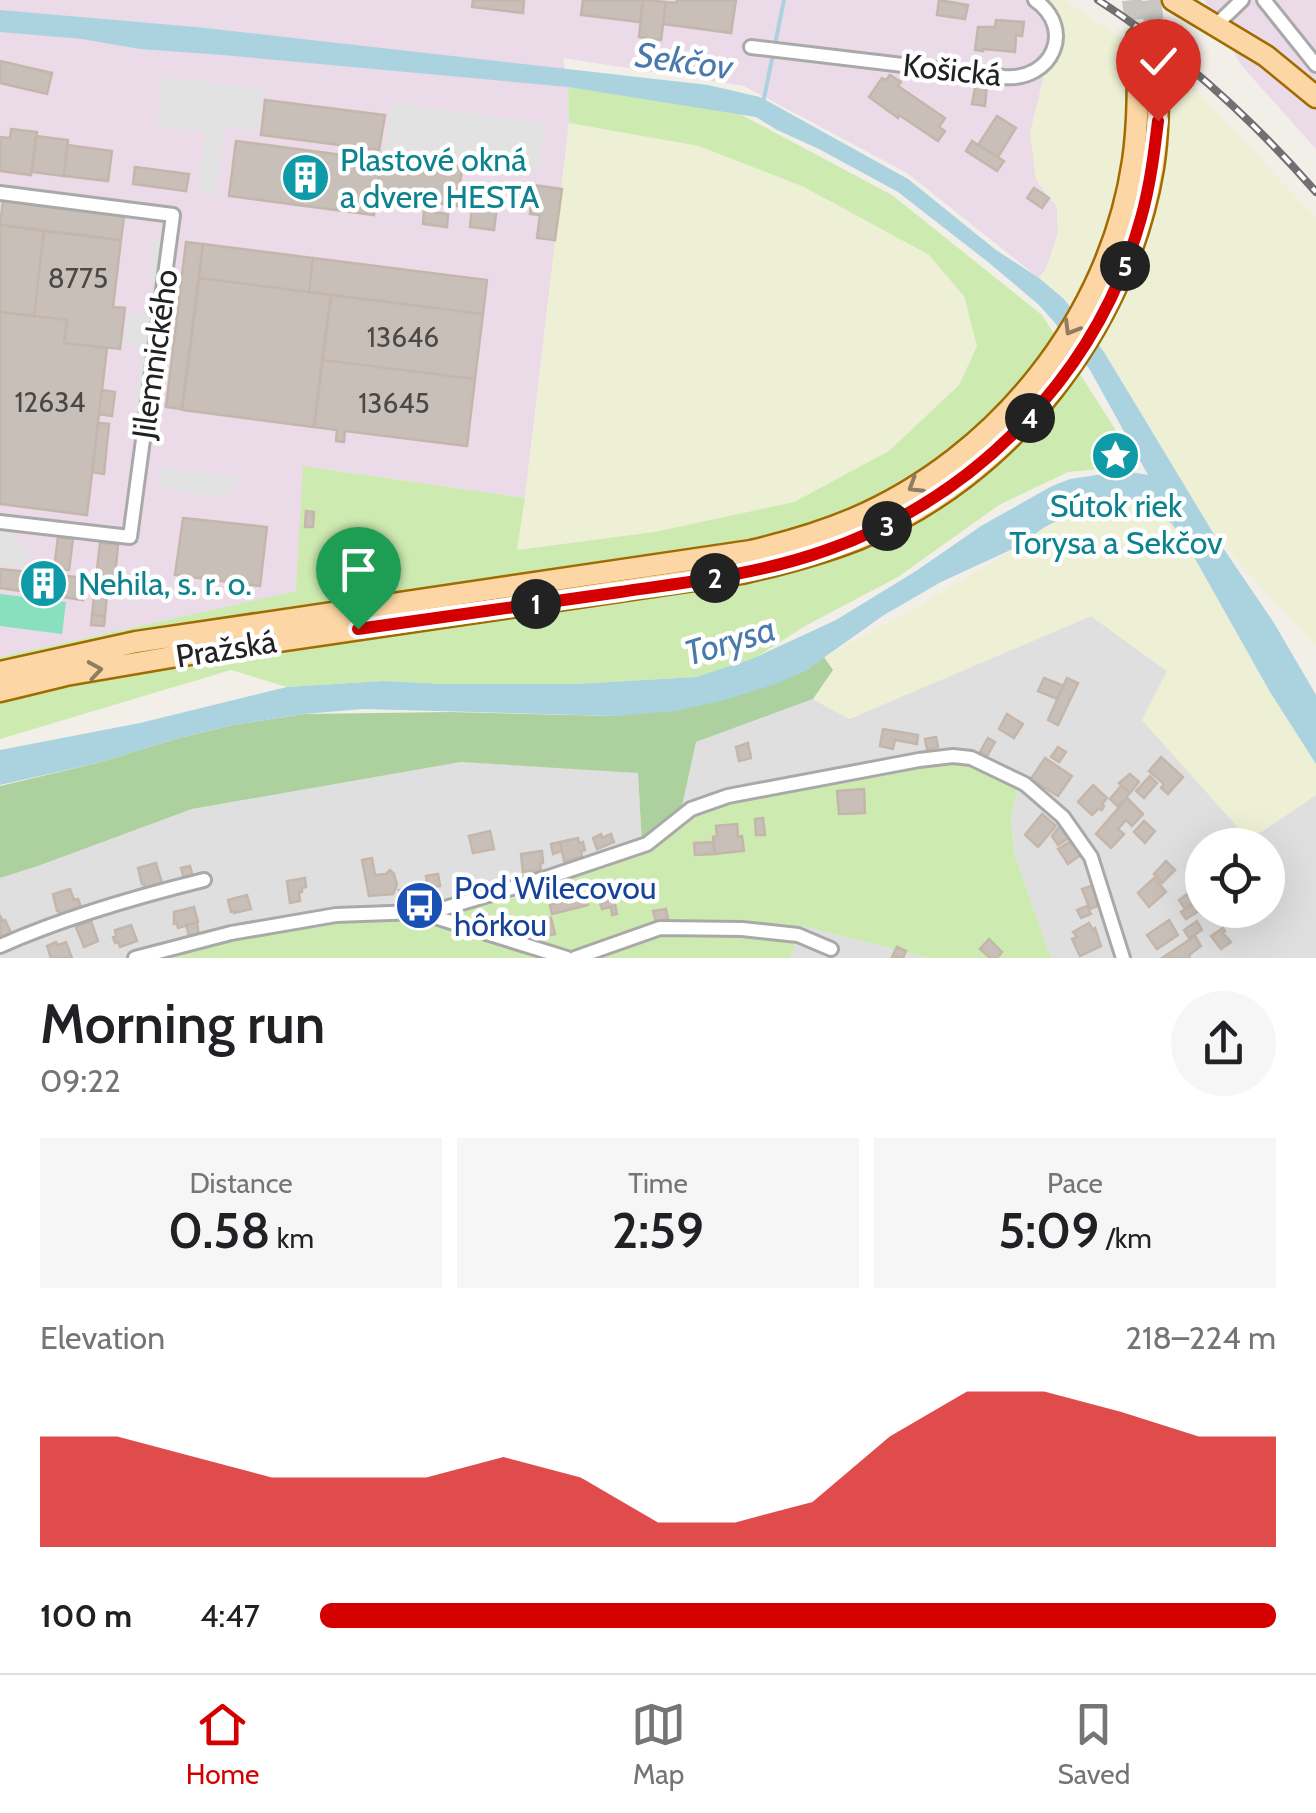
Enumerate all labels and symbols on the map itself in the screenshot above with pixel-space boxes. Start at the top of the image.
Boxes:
pin [1116,19,1201,122]
water label: Sekčov [633,32,737,89]
street label: Košická [901,45,1004,94]
place label: Plastové okná a dvere HESTA [340,140,540,216]
building icon: Plastové okná a dvere HESTA [279,152,331,204]
pin: 5 [1100,241,1150,291]
house number: 8775 [48,261,108,295]
street label: Jilemnického [123,267,186,442]
one-way arrow [1064,317,1083,335]
house number: 13646 [367,320,439,354]
house number: 12634 [14,385,86,419]
house number: 13645 [358,386,430,420]
pin: 4 [1005,393,1055,443]
place icon: Sútok riek Torysa a Sekčov [1090,430,1142,482]
one-way arrow [908,474,926,493]
place label: Sútok riek Torysa a Sekčov [1009,486,1223,562]
pin: 3 [862,501,912,551]
pin [316,527,401,630]
pin: 2 [690,553,740,603]
building icon: Nehila, s. r. o. [17,558,69,610]
place label: Nehila, s. r. o. [78,564,252,603]
pin: 1 [511,579,561,629]
water label: Torysa [679,606,781,675]
street label: Pražská [173,621,280,676]
one-way arrow [87,660,103,681]
place label: Pod Wilecovou hôrkou [454,868,657,944]
bus stop icon: Pod Wilecovou hôrkou [393,880,445,932]

